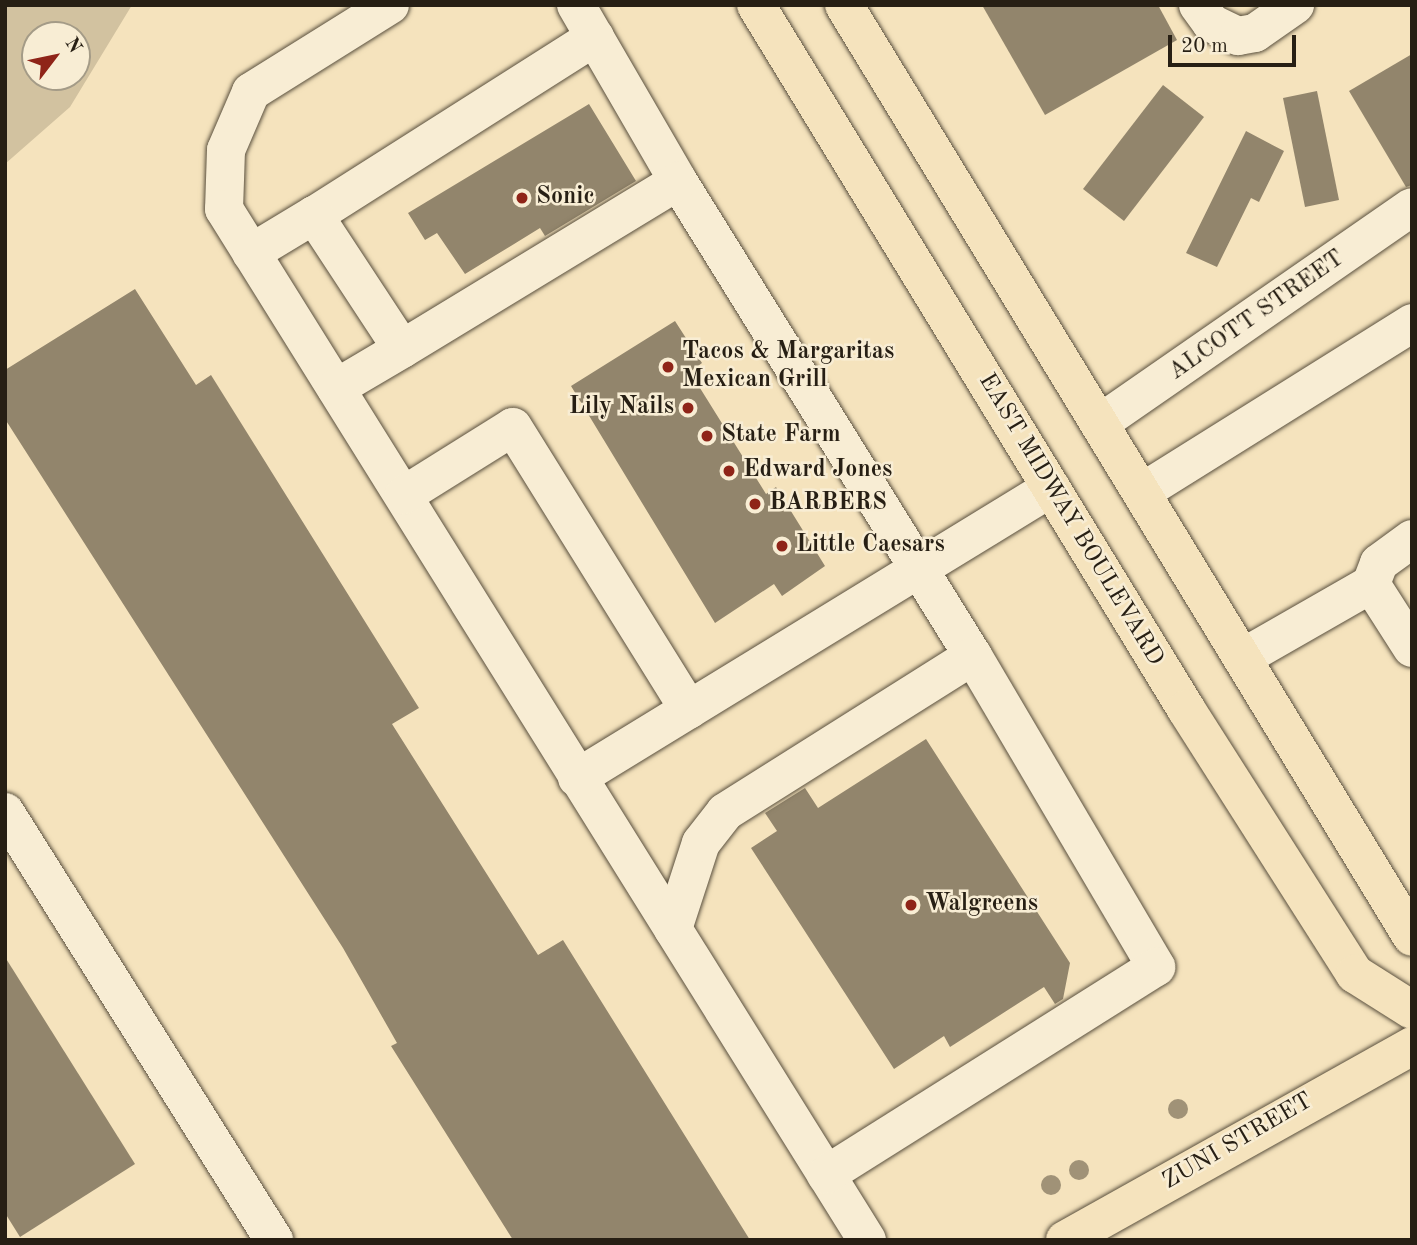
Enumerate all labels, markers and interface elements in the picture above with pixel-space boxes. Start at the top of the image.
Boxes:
north arrow [21,21,91,91]
scale bar [1172,21,1300,65]
text: N [61,34,84,57]
text: 20 m [1181,36,1228,57]
place label: Sonic [536,184,595,212]
marker: Sonic [514,190,530,206]
street label: ALCOTT STREET [1164,245,1350,387]
place label: Tacos & Margaritas Mexican Grill [682,339,894,395]
marker: Tacos & Margaritas Mexican Grill [660,359,676,375]
street label: EAST MIDWAY BOULEVARD [971,369,1169,671]
place label: Lily Nails [569,394,674,422]
marker: Lily Nails [680,400,696,416]
place label: State Farm [721,422,841,450]
marker: State Farm [699,428,715,444]
place label: Edward Jones [743,457,892,485]
marker: Edward Jones [721,463,737,479]
place label: BARBERS [769,490,887,518]
marker: BARBERS [747,496,763,512]
place label: Little Caesars [796,532,945,560]
marker: Little Caesars [774,538,790,554]
place label: Walgreens [925,891,1038,919]
marker: Walgreens [903,897,919,913]
street label: ZUNI STREET [1158,1087,1318,1197]

